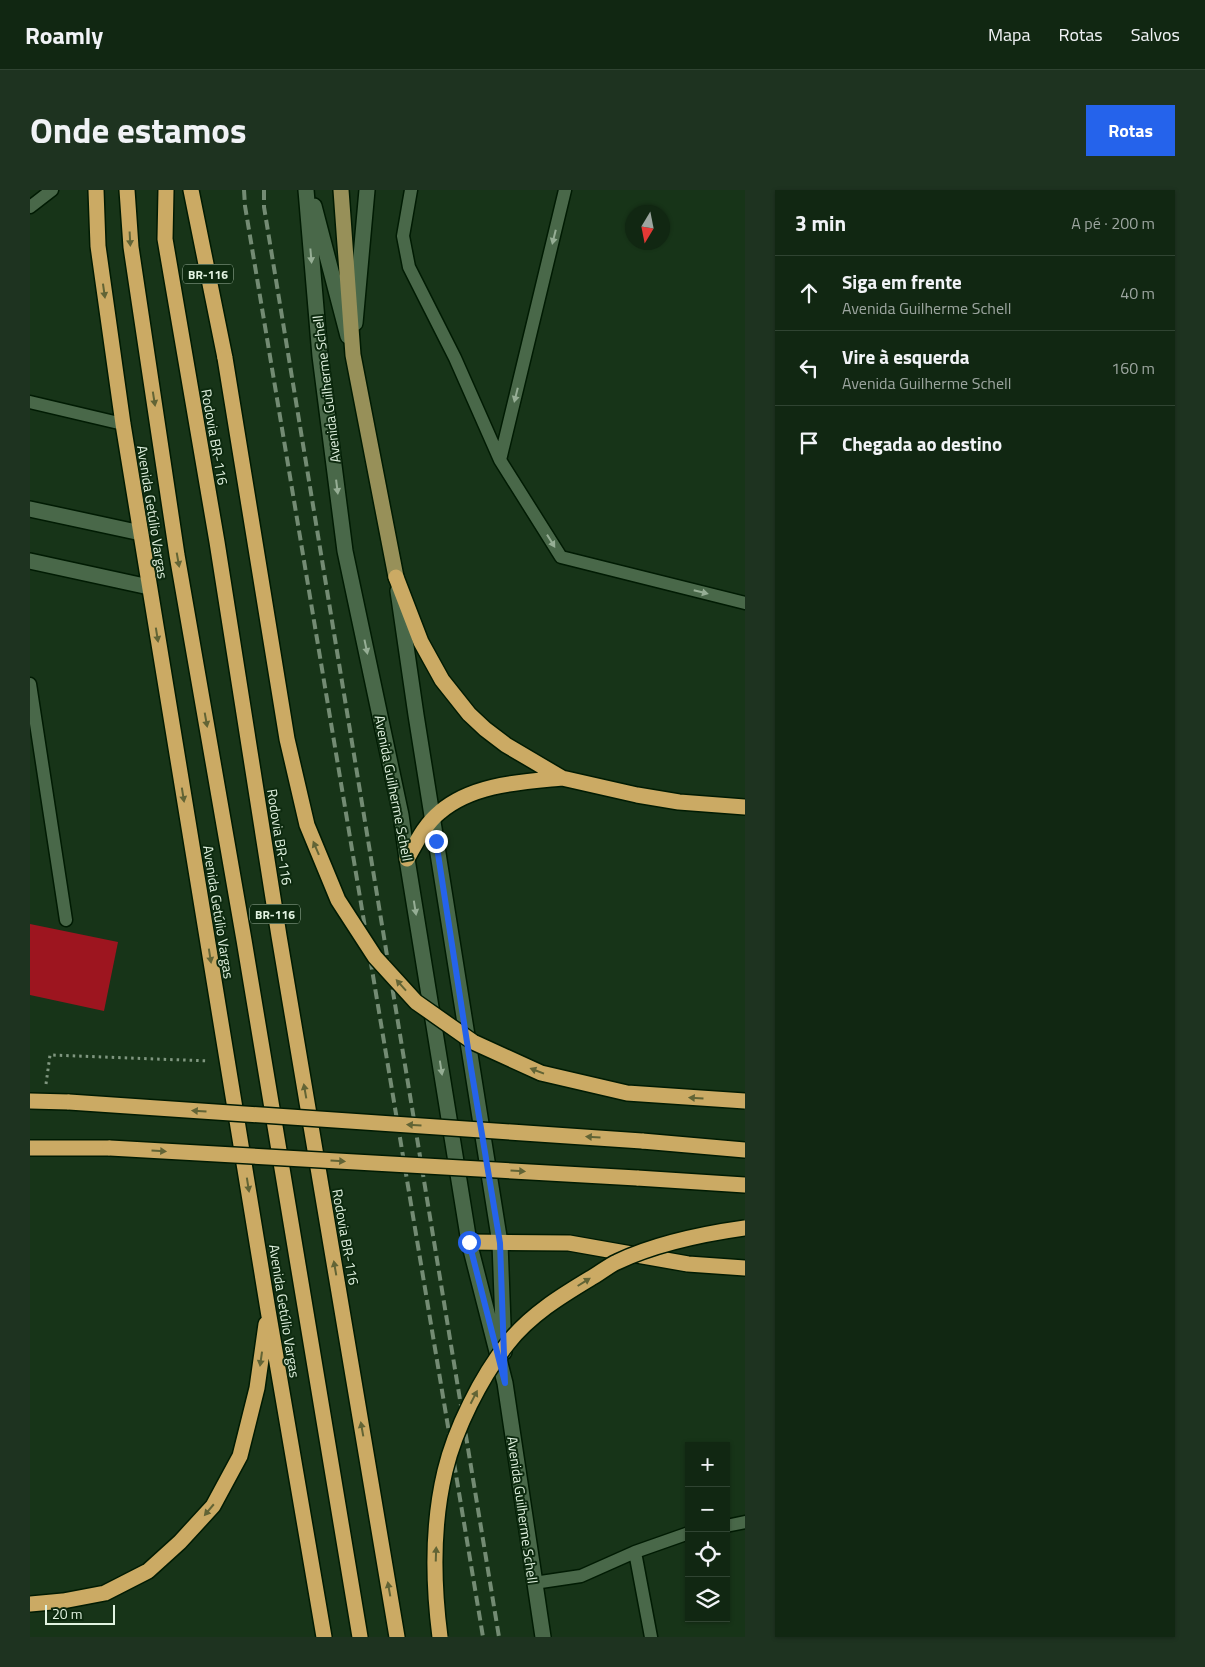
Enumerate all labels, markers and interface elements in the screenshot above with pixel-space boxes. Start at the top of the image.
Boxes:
text: Roamly [25,17,103,53]
text: Mapa [988,21,1031,48]
text: Rotas [1059,21,1103,48]
text: Salvos [1131,21,1180,48]
text: Onde estamos [30,103,246,157]
button: Rotas [1086,105,1175,156]
north arrow [625,205,670,250]
text: 3 min [795,207,846,239]
text: A pé · 200 m [1071,211,1155,235]
one-way arrow [550,230,558,245]
one-way arrow [127,231,135,247]
one-way arrow [308,248,316,264]
road number: BR-116 [183,264,233,284]
text: Siga em frente [842,267,962,296]
icon: ahead [795,279,823,307]
text: 40 m [1120,281,1155,305]
one-way arrow [101,283,109,299]
text: Avenida Guilherme Schell [842,296,1011,320]
street label: Avenida Guilherme Schell [307,314,345,464]
text: Vire à esquerda [842,342,970,371]
icon: left [795,354,823,382]
text: 160 m [1111,356,1155,380]
text: Avenida Guilherme Schell [842,371,1011,395]
street label: Rodovia BR-116 [196,387,234,487]
one-way arrow [512,388,520,403]
one-way arrow [150,392,158,408]
icon: arrive [795,429,823,457]
text: Chegada ao destino [842,429,1002,458]
street label: Avenida Getúlio Vargas [132,444,174,580]
one-way arrow [333,479,341,495]
one-way arrow [547,534,556,548]
one-way arrow [174,552,182,568]
one-way arrow [693,588,708,596]
one-way arrow [153,627,161,643]
one-way arrow [362,639,370,655]
one-way arrow [202,713,210,729]
street label: Avenida Guilherme Schell [370,713,418,863]
street label: Rodovia BR-116 [262,787,298,887]
one-way arrow [180,788,188,804]
route end [425,830,448,853]
one-way arrow [312,841,320,855]
street label: Avenida Getúlio Vargas [198,844,240,980]
one-way arrow [411,900,419,916]
road number: BR-116 [250,904,300,924]
one-way arrow [206,948,214,964]
one-way arrow [395,979,406,992]
one-way arrow [437,1060,445,1076]
one-way arrow [530,1066,544,1074]
one-way arrow [301,1083,309,1099]
one-way arrow [688,1093,704,1101]
one-way arrow [191,1106,207,1114]
one-way arrow [405,1121,421,1129]
one-way arrow [585,1133,601,1141]
one-way arrow [151,1147,167,1155]
one-way arrow [331,1157,347,1165]
one-way arrow [510,1168,526,1176]
one-way arrow [244,1177,252,1193]
street label: Rodovia BR-116 [327,1187,365,1287]
route start [458,1231,481,1254]
street label: Avenida Getúlio Vargas [264,1243,306,1379]
one-way arrow [330,1260,338,1276]
one-way arrow [578,1277,591,1287]
one-way arrow [257,1351,265,1367]
one-way arrow [470,1390,478,1405]
one-way arrow [357,1420,365,1436]
street label: Avenida Guilherme Schell [502,1435,544,1585]
map controls [685,1442,730,1622]
button: + [685,1442,730,1487]
button: − [685,1487,730,1532]
one-way arrow [203,1504,214,1517]
button: locate [685,1532,730,1577]
one-way arrow [432,1545,440,1561]
button: layers [685,1577,730,1622]
one-way arrow [384,1581,392,1597]
scale bar [45,1602,115,1625]
text: 20 m [52,1603,82,1624]

